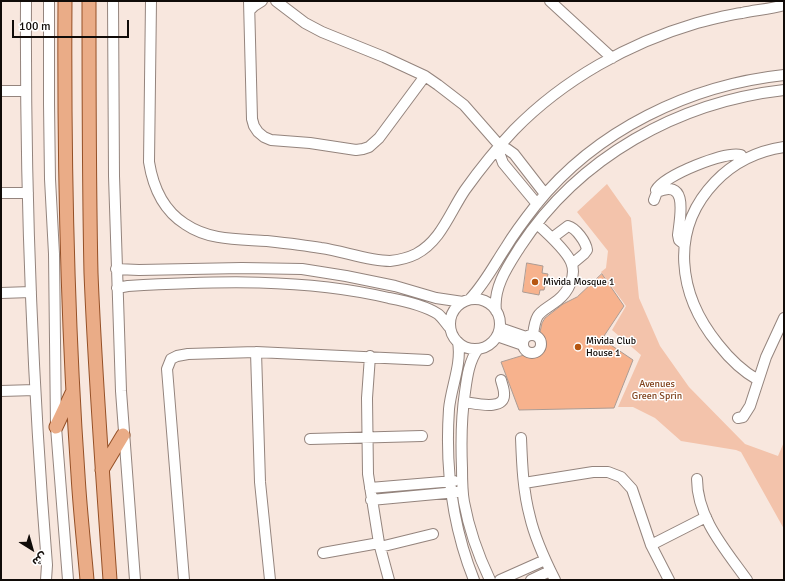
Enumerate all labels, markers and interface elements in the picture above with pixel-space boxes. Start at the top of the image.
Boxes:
scale bar [14,12,131,38]
text: 100 m [19,19,51,34]
place label: Mivida Mosque 1 [543,276,614,288]
marker: Mivida Mosque 1 [530,277,540,287]
place label: Mivida Club House 1 [586,335,636,358]
marker: Mivida Club House 1 [573,342,583,352]
park label: Avenues Green Sprin [632,378,682,402]
north arrow [12,529,52,569]
text: ش [30,549,49,569]

